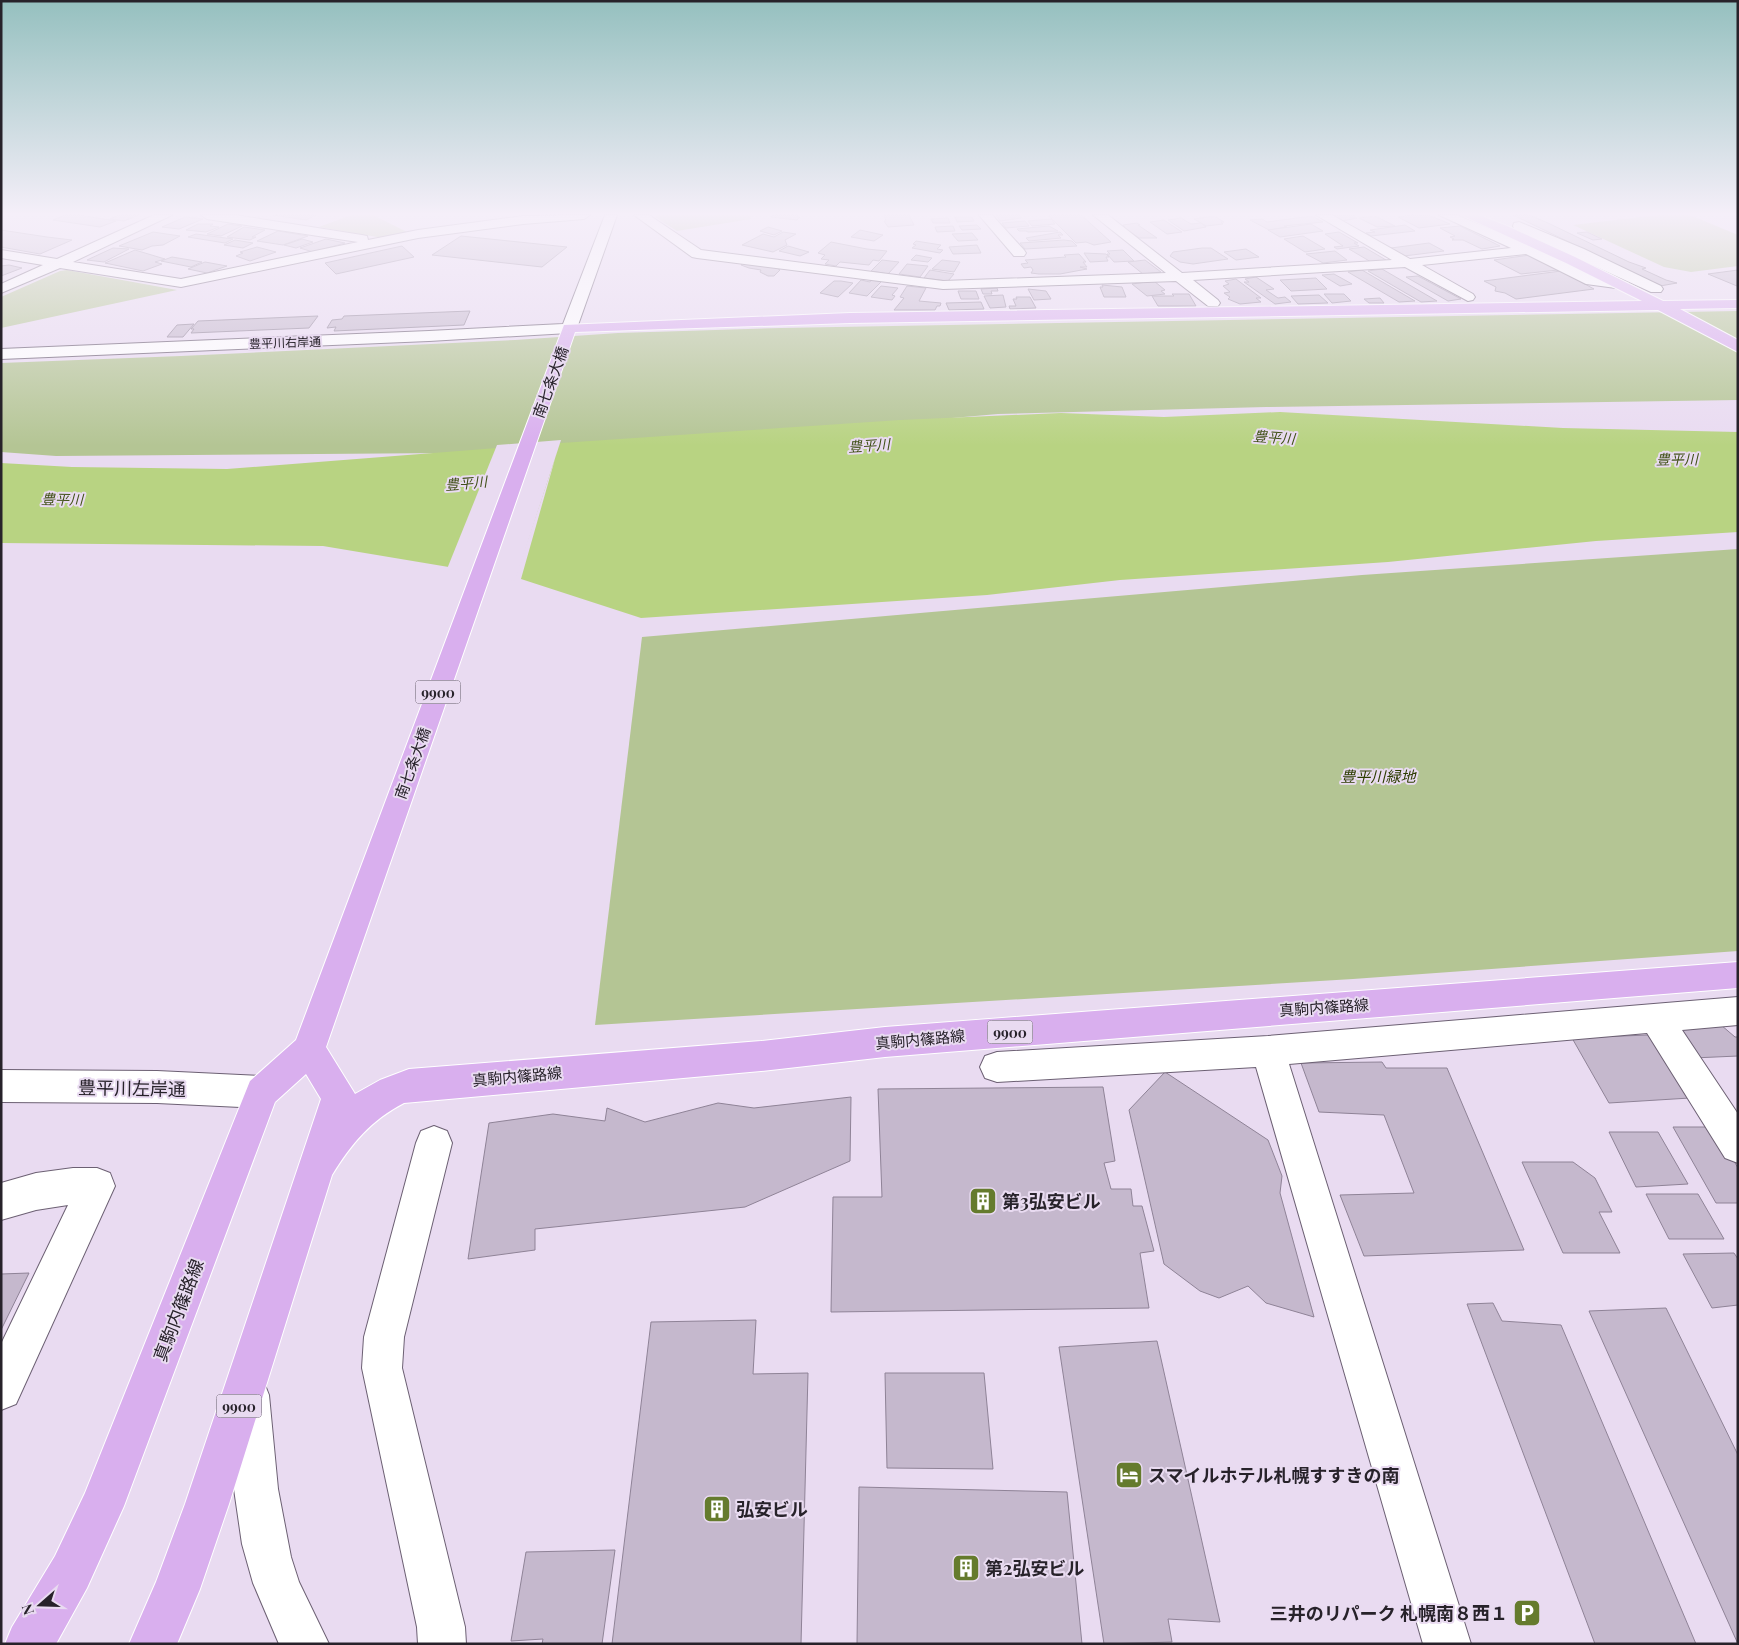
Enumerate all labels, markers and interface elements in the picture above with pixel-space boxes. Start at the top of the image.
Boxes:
street label: 豊平川右岸通 [249,333,321,351]
street label: 南七条大橋 [528,343,572,421]
water label: 豊平川 [1252,426,1298,448]
water label: 豊平川 [847,434,893,456]
water label: 豊平川 [1656,449,1700,469]
water label: 豊平川 [444,472,490,494]
water label: 豊平川 [41,489,85,509]
road number: 9900 [416,680,460,704]
street label: 南七条大橋 [390,724,434,802]
park label: 豊平川緑地 [1340,766,1417,786]
street label: 真駒内篠路線 [1278,994,1370,1020]
road number: 9900 [988,1020,1032,1044]
street label: 真駒内篠路線 [874,1025,966,1053]
street label: 真駒内篠路線 [471,1062,563,1090]
street label: 豊平川左岸通 [78,1075,186,1101]
building icon: 第3弘安ビル [968,1186,998,1216]
place label: 第3弘安ビル [1002,1189,1101,1213]
street label: 真駒内篠路線 [147,1255,209,1365]
road number: 9900 [216,1394,262,1418]
hotel icon: スマイルホテル札幌すすきの南 [1114,1460,1144,1490]
place label: スマイルホテル札幌すすきの南 [1148,1463,1399,1487]
building icon: 弘安ビル [702,1494,732,1524]
place label: 弘安ビル [736,1497,808,1521]
building icon: 第2弘安ビル [951,1553,981,1583]
place label: 第2弘安ビル [985,1556,1084,1580]
north arrow [15,1580,65,1630]
parking icon: 三井のリパーク 札幌南８西１ [1512,1598,1542,1628]
place label: 三井のリパーク 札幌南８西１ [1270,1601,1508,1625]
text: N [17,1602,38,1618]

